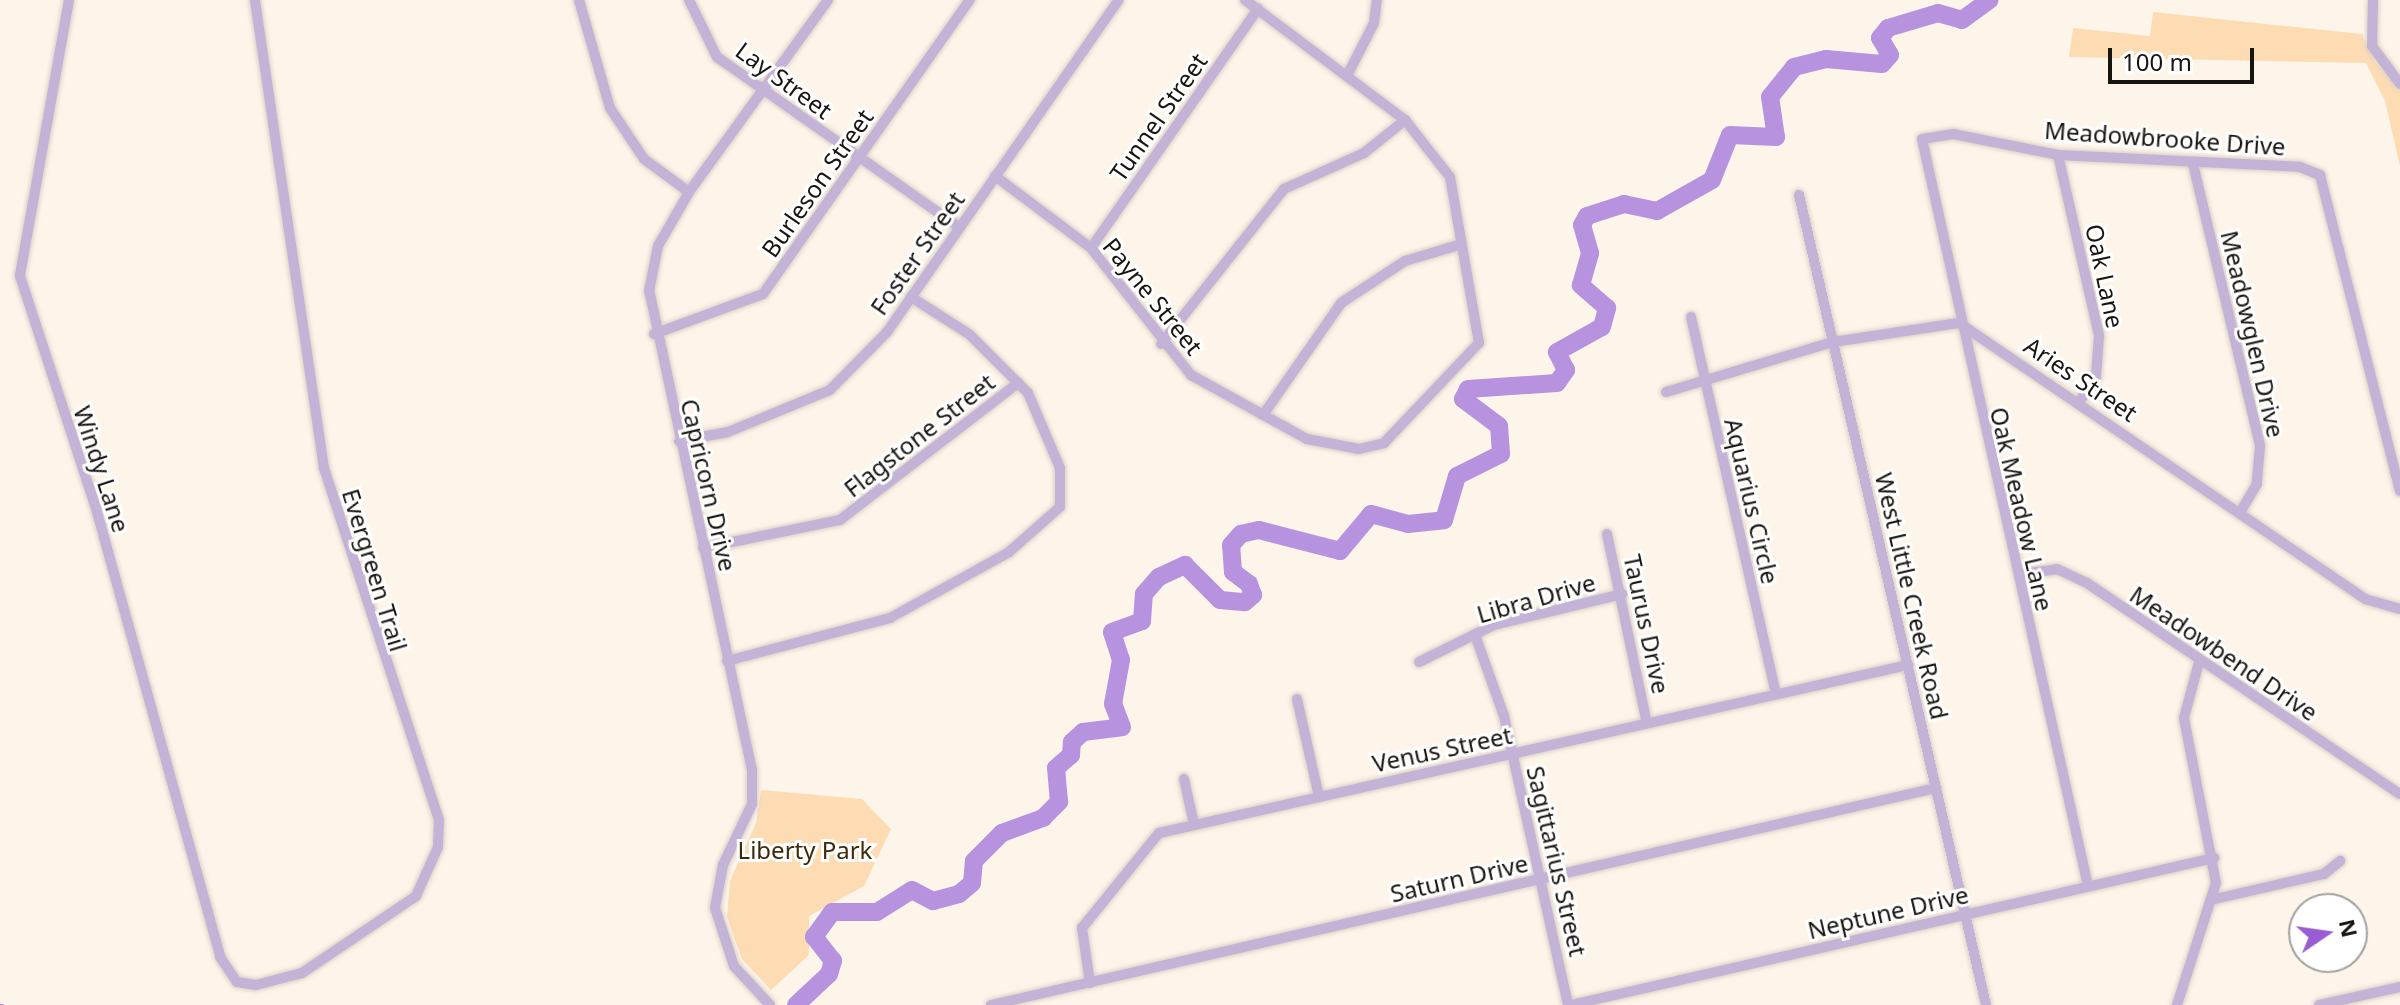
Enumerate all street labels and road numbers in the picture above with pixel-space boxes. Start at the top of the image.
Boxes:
street label: Lay Street [730,36,838,124]
street label: Tunnel Street [1103,47,1213,187]
street label: Burleson Street [755,103,879,263]
street label: Meadowbrooke Drive [2043,115,2287,161]
street label: Foster Street [864,186,970,320]
street label: Oak Lane [2080,221,2130,331]
street label: Meadowglen Drive [2215,228,2291,440]
street label: Payne Street [1097,232,1209,360]
street label: Aries Street [2019,331,2143,427]
street label: Flagstone Street [838,367,1000,503]
street label: Capricorn Drive [675,396,743,574]
street label: Windy Lane [68,402,136,536]
street label: Oak Meadow Lane [1985,404,2059,614]
street label: Aquarius Circle [1719,415,1785,587]
street label: West Little Creek Road [1870,470,1954,722]
street label: Evergreen Trail [337,485,413,655]
street label: Taurus Drive [1618,552,1676,696]
street label: Libra Drive [1473,567,1599,629]
street label: Meadowbend Drive [2125,580,2323,726]
street label: Venus Street [1370,720,1514,778]
street label: Sagittarius Street [1521,763,1593,959]
street label: Saturn Drive [1387,848,1531,908]
street label: Neptune Drive [1805,880,1971,944]

